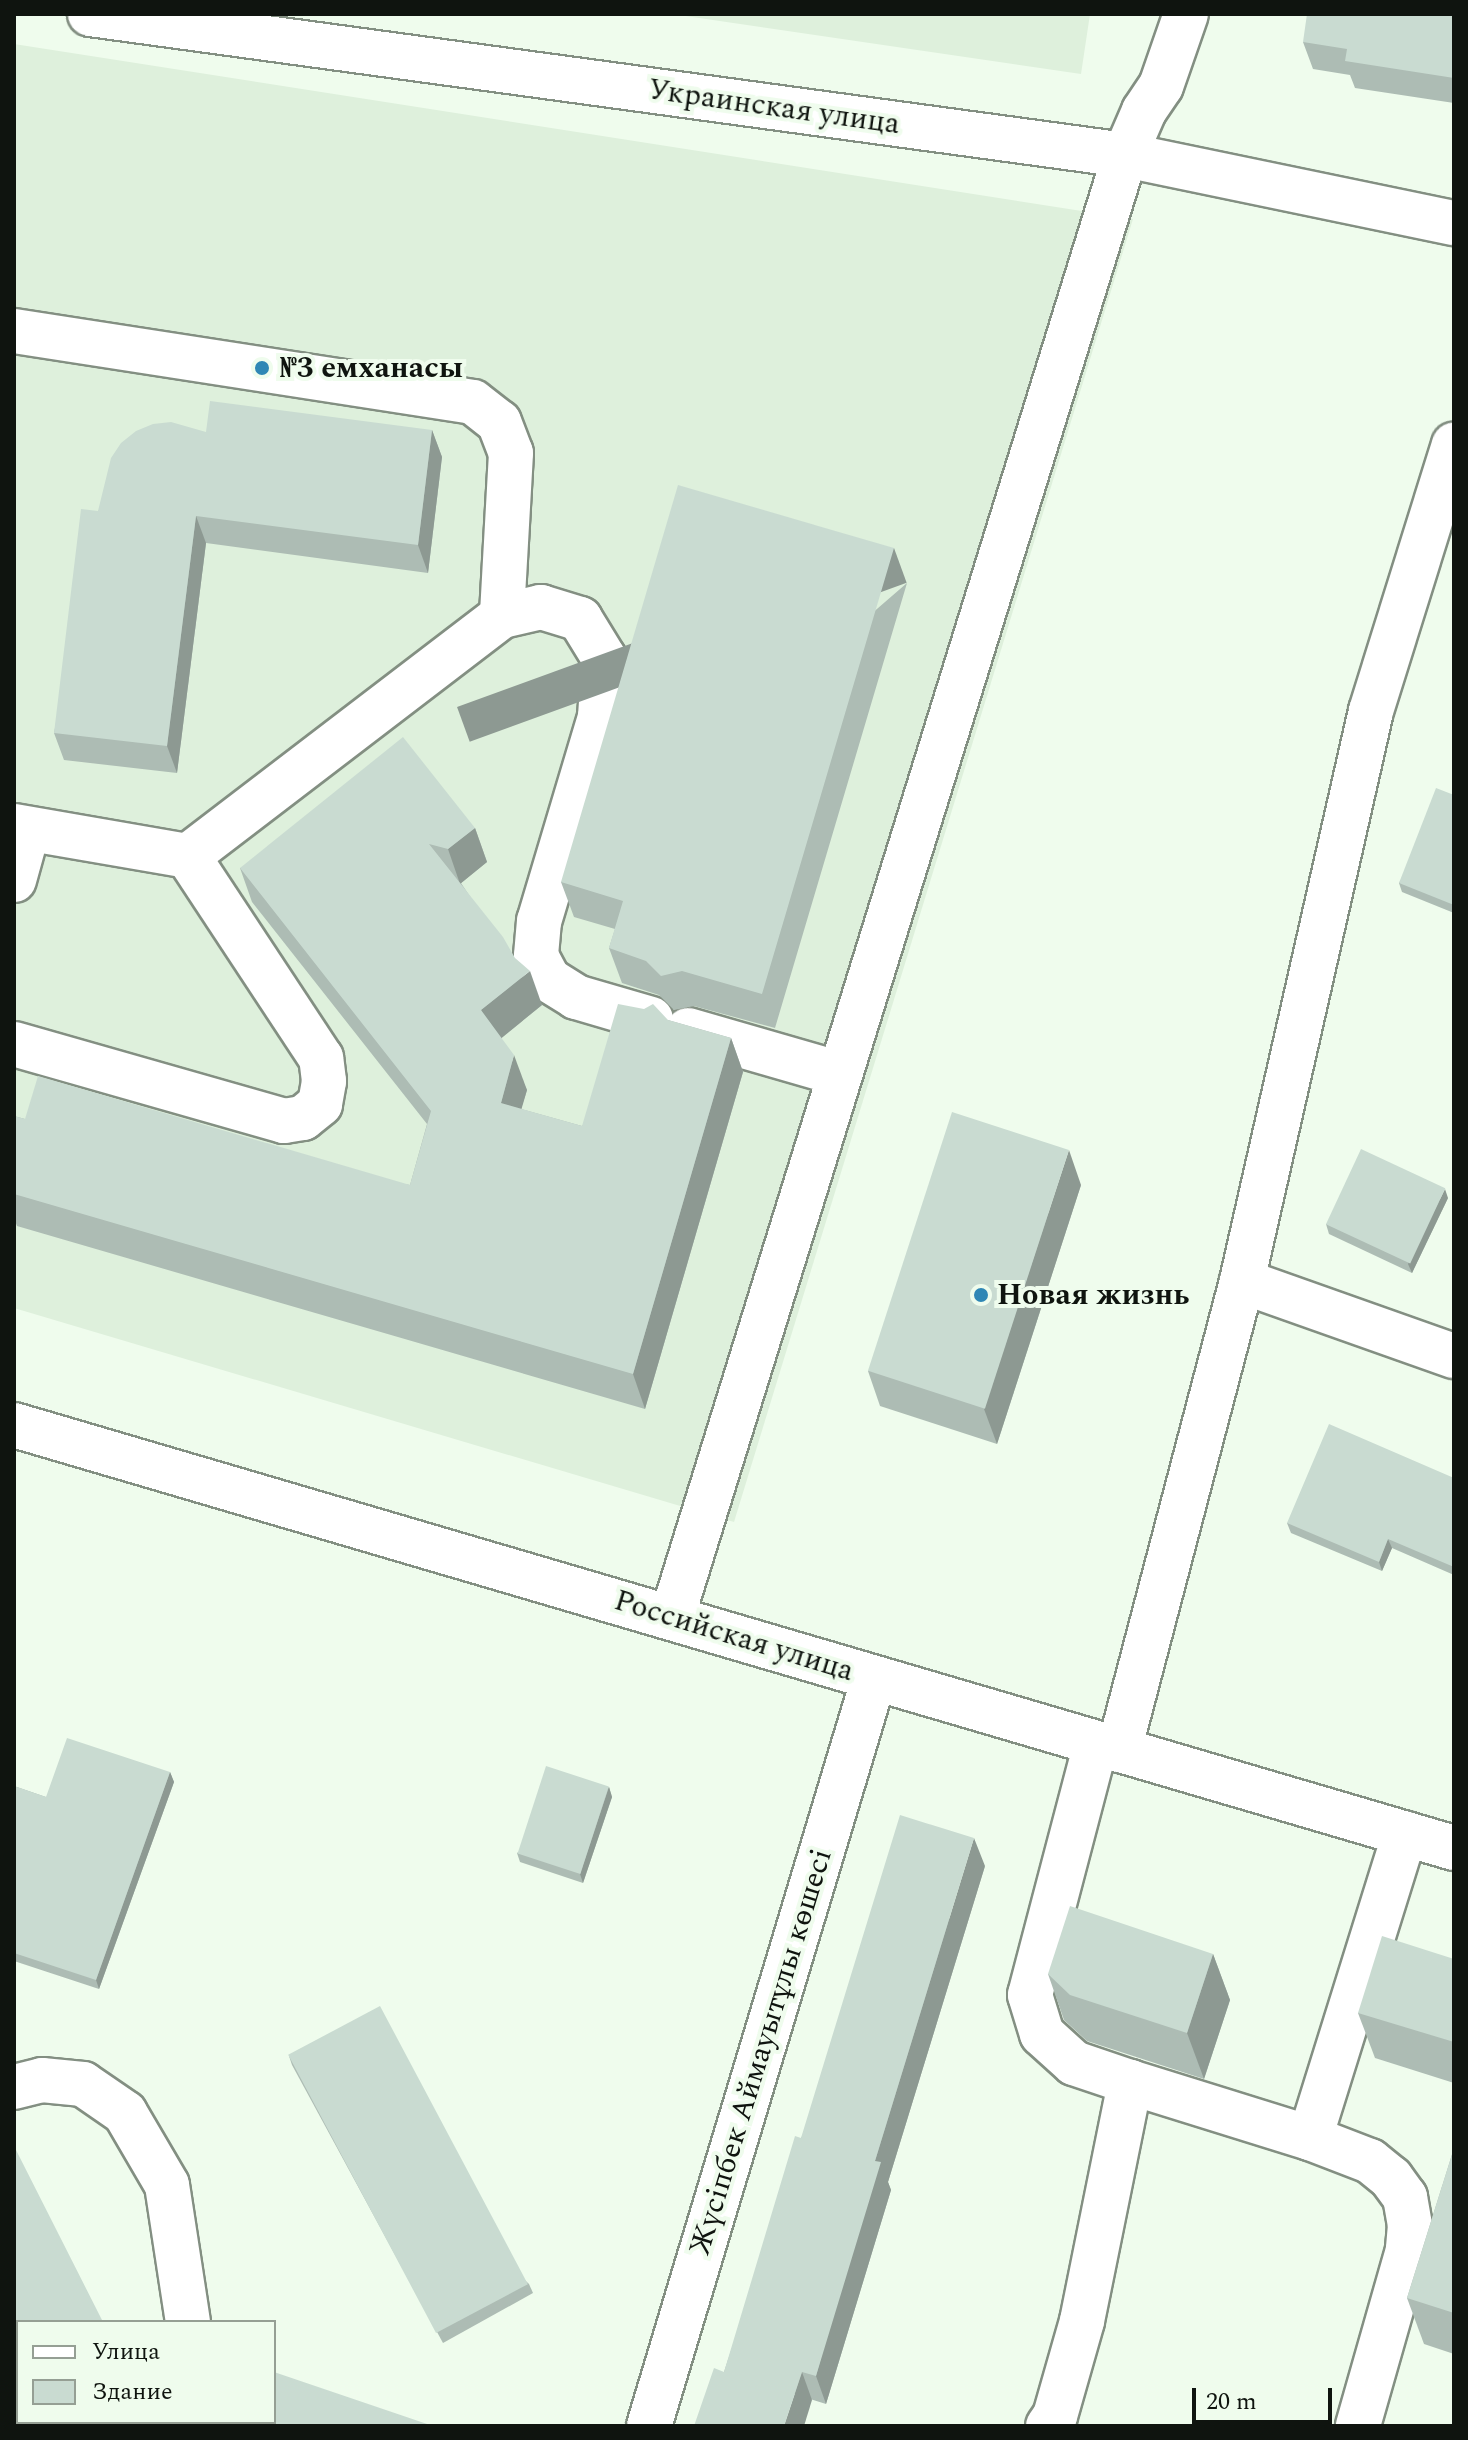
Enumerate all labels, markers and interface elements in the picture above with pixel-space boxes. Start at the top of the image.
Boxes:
street label: Украинская улица [646,72,902,142]
place label: №3 емханасы [280,350,463,386]
marker: №3 емханасы [251,357,273,379]
place label: Новая жизнь [997,1277,1189,1313]
marker: Новая жизнь [972,1286,990,1304]
street label: Российская улица [610,1582,858,1690]
street label: Жүсіпбек Аймауытұлы көшесі [682,1845,840,2259]
legend [16,2320,276,2424]
text: Улица [92,2334,160,2370]
scale bar [1196,2372,1336,2422]
text: Здание [92,2374,173,2410]
text: 20 m [1206,2384,1257,2420]

